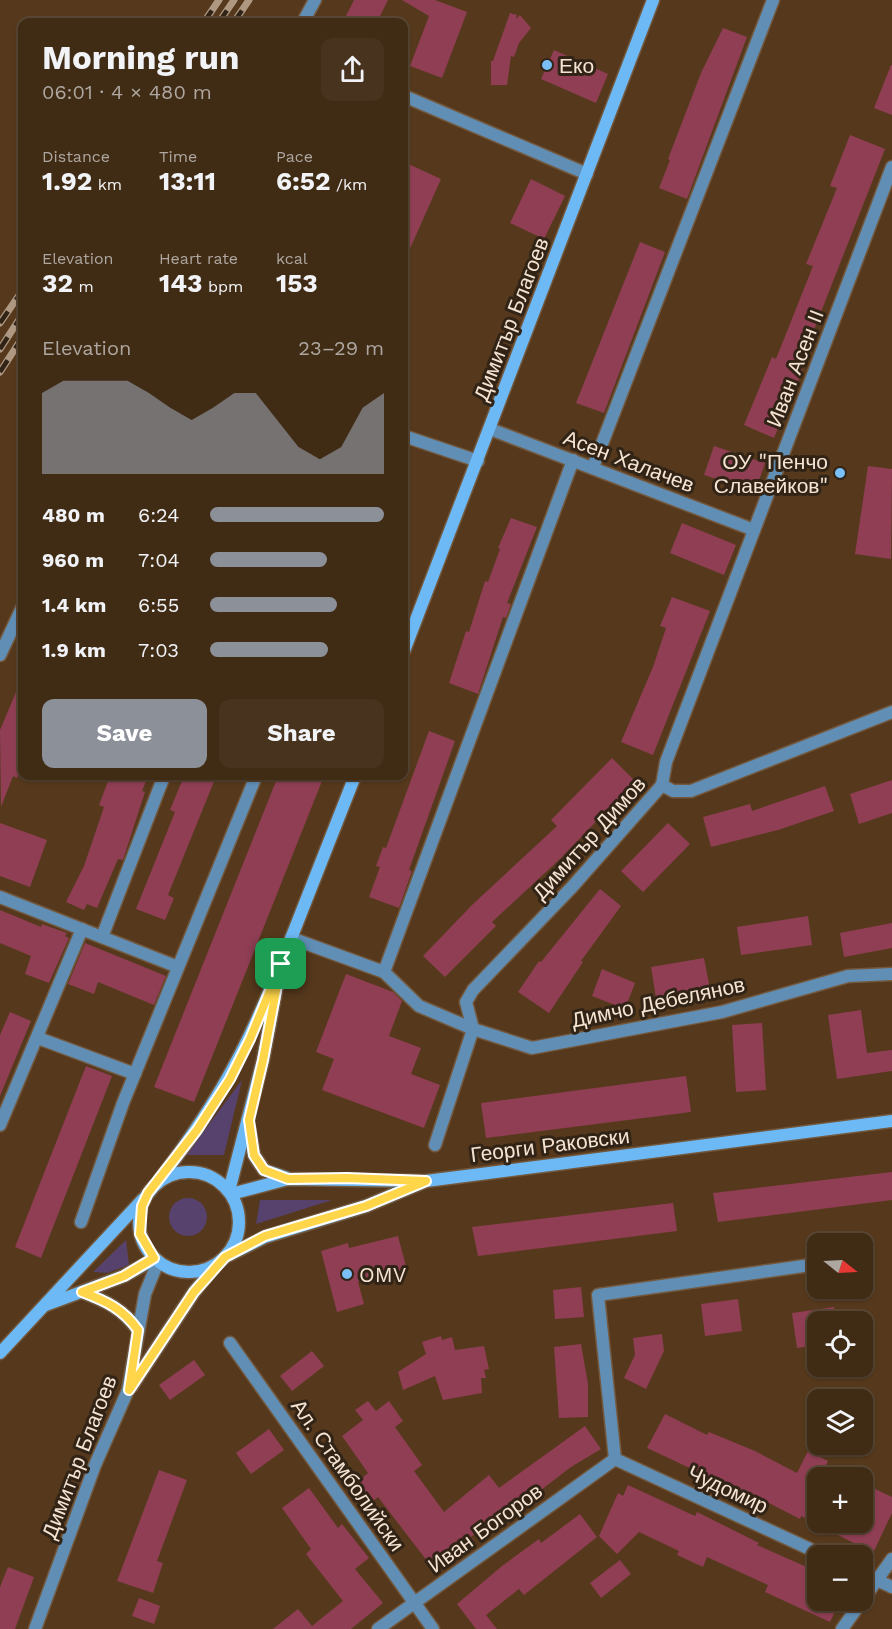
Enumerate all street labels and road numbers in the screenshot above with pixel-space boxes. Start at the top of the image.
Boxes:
street label: Димитър Благоев [468,234,554,404]
street label: Иван Асен II [761,306,829,430]
street label: Асен Халачев [560,425,698,497]
street label: Димитър Димов [527,771,651,905]
street label: Димчо Дебелянов [569,971,747,1033]
street label: Георги Раковски [469,1123,631,1167]
street label: Димитър Благоев [36,1372,122,1542]
street label: Ал. Стамболийски [286,1394,410,1556]
street label: Чудомир [684,1460,772,1518]
street label: Иван Богоров [423,1478,547,1578]

